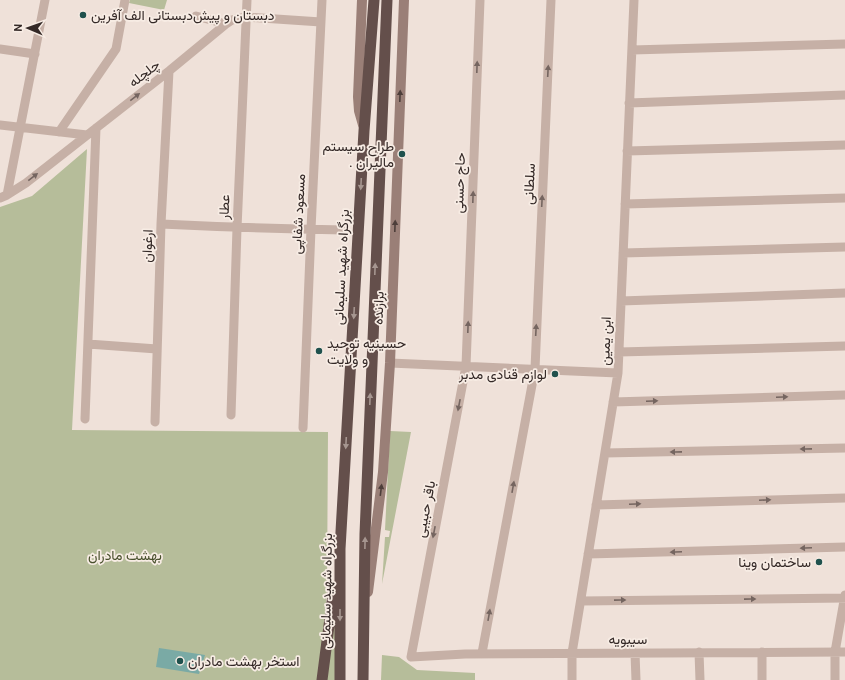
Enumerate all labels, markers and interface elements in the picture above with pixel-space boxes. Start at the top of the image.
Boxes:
place label: دبستان و پیش‌دبستانی الف آفرین [91,7,275,25]
north arrow [8,8,48,48]
marker: دبستان و پیش‌دبستانی الف آفرین [78,10,88,20]
text: N [12,23,25,32]
street label: چلچله [125,56,164,92]
one-way arrow [474,61,481,73]
one-way arrow [545,65,552,77]
one-way arrow [397,89,403,102]
one-way arrow [130,93,141,101]
place label: طراح سیستم . مالیران [323,138,394,171]
marker: طراح سیستم . مالیران [397,149,407,159]
street label: حاج حسنی [450,152,471,214]
street label: سلطانی [520,163,539,205]
one-way arrow [28,173,39,182]
street label: مسعود شفاپی [288,173,310,255]
one-way arrow [358,178,365,190]
one-way arrow [469,191,476,203]
street label: عطار [216,194,233,221]
one-way arrow [539,195,546,207]
street label: بزرگراه شهید سلیمانی [330,209,353,325]
one-way arrow [392,219,398,232]
street label: ارغوان [138,229,157,263]
one-way arrow [372,263,379,275]
street label: برازنده [369,291,388,325]
one-way arrow [350,307,357,319]
street label: ابن یمین [596,316,615,366]
one-way arrow [464,321,471,333]
one-way arrow [533,324,540,336]
place label: حسینیه توحید و ولایت [327,335,406,368]
marker: حسینیه توحید و ولایت [314,346,324,356]
place label: لوازم قنادى مدبر [458,366,547,383]
marker: لوازم قنادى مدبر [550,369,560,379]
one-way arrow [367,393,374,405]
one-way arrow [776,394,789,400]
one-way arrow [456,398,462,411]
one-way arrow [646,398,659,404]
one-way arrow [343,437,350,449]
one-way arrow [800,445,812,452]
one-way arrow [670,448,682,455]
street label: باقر حبیبی [412,479,439,539]
one-way arrow [510,481,516,493]
one-way arrow [377,484,384,496]
one-way arrow [759,497,772,503]
one-way arrow [629,501,642,507]
one-way arrow [431,526,437,538]
street label: بزرگراه شهید سلیمانی [317,533,336,649]
one-way arrow [362,536,368,549]
one-way arrow [799,545,812,551]
park label: بهشت مادران [88,547,162,564]
one-way arrow [669,549,682,555]
place label: ساختمان وینا [738,554,811,571]
marker: ساختمان وینا [814,557,824,567]
one-way arrow [744,596,757,602]
one-way arrow [614,597,627,603]
one-way arrow [337,609,343,622]
one-way arrow [487,609,493,621]
street label: سیبویه [609,631,647,648]
place label: استخر بهشت مادران [188,653,300,670]
marker: استخر بهشت مادران [175,656,185,666]

